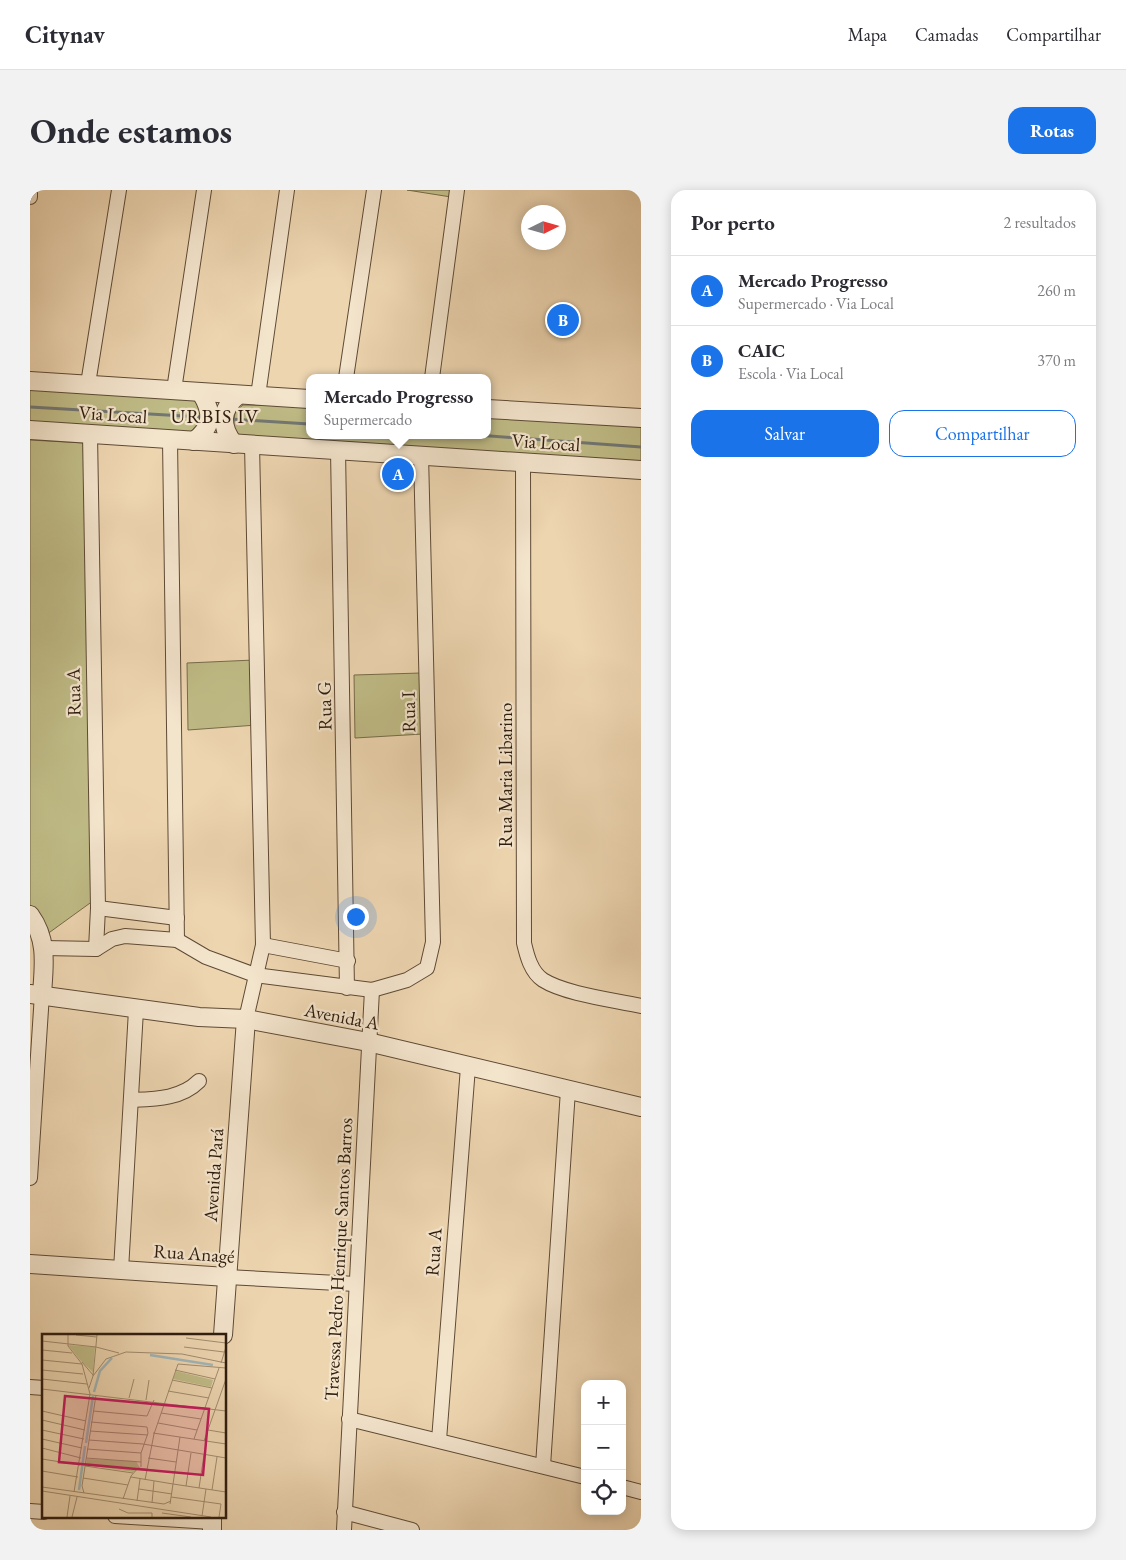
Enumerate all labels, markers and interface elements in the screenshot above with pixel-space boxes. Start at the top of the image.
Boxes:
text: Citynav [25,19,105,50]
text: Mapa [848,23,887,46]
text: Camadas [915,23,978,46]
text: Compartilhar [1006,23,1101,46]
button: Rotas [1008,107,1096,154]
text: Onde estamos [30,108,232,153]
north arrow [521,205,566,250]
text: Por perto [691,209,775,236]
text: 2 resultados [1004,212,1076,233]
text: Mercado Progresso [738,268,888,293]
text: A [701,280,713,301]
text: 260 m [1037,280,1076,301]
text: Supermercado · Via Local [738,293,894,314]
pin: B [547,301,579,339]
text: CAIC [738,338,785,363]
text: B [702,350,712,371]
text: 370 m [1037,350,1076,371]
text: Escola · Via Local [738,363,844,384]
popup [306,374,491,439]
text: Mercado Progresso [324,384,473,409]
street label: Via Local [78,400,148,429]
district label: URBIS IV [170,403,260,429]
text: Supermercado [324,409,412,430]
button: Salvar [691,410,879,457]
button: Compartilhar [889,410,1076,457]
street label: Via Local [511,428,581,457]
pin: A [382,455,414,493]
street label: Rua A [61,667,86,716]
street label: Rua G [312,681,337,731]
street label: Rua I [396,691,421,733]
street label: Rua Maria Libarino [493,703,518,847]
your location [343,904,369,930]
street label: Avenida A [301,997,382,1036]
street label: Travessa Pedro Henrique Santos Barros [319,1117,358,1401]
street label: Avenida Pará [198,1127,229,1224]
street label: Rua A [419,1226,448,1277]
street label: Rua Anagé [152,1238,235,1269]
inset map [42,1334,226,1518]
map controls [581,1380,626,1515]
button: + [581,1380,626,1425]
button: − [581,1425,626,1470]
button: locate [581,1470,626,1515]

